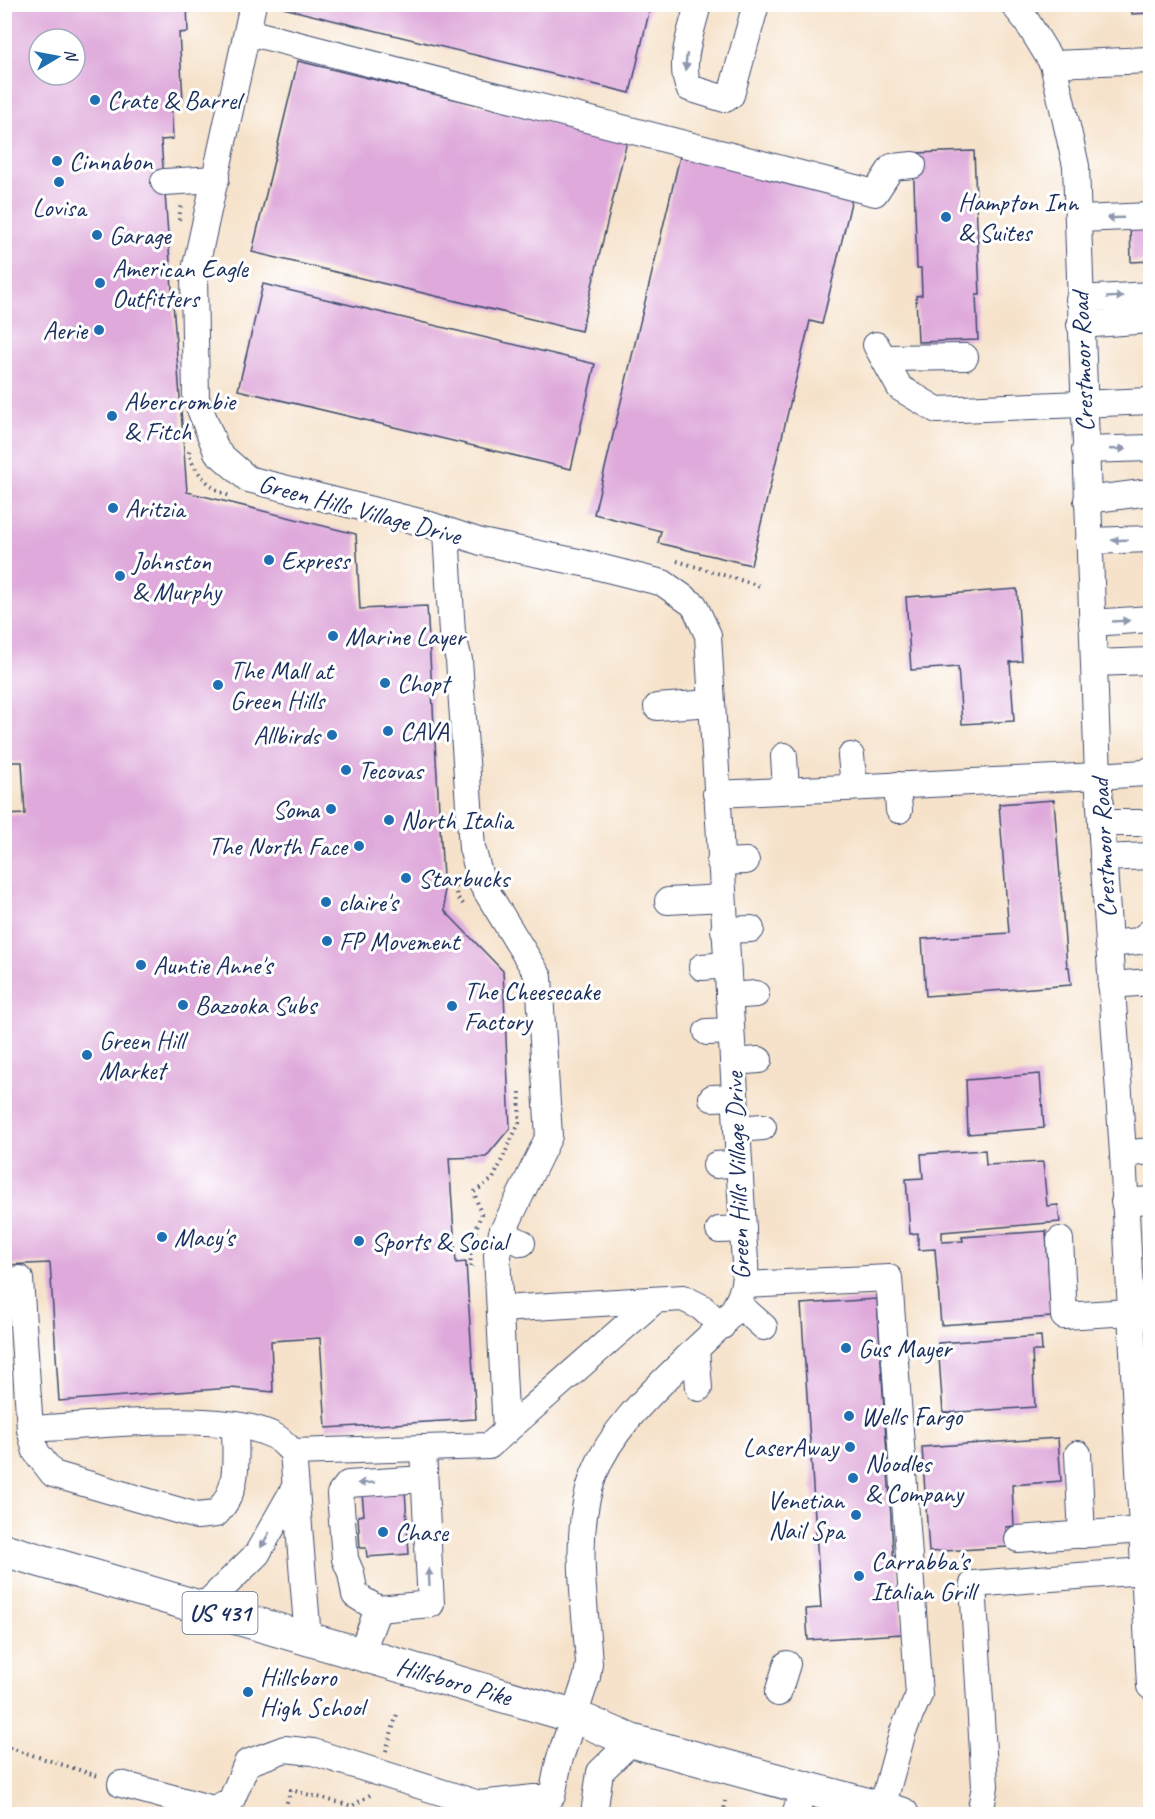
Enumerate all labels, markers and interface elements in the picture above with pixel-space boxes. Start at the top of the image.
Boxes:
north arrow [27,27,87,87]
text: N [60,48,82,64]
one-way arrow [681,52,691,71]
place label: Crate & Barrel [107,84,245,117]
marker: Crate & Barrel [88,93,102,107]
place label: Cinnabon [69,145,153,178]
marker: Cinnabon [50,154,64,168]
marker: Lovisa [52,175,66,189]
place label: Hampton Inn & Suites [958,186,1079,249]
place label: Lovisa [32,191,88,224]
marker: Hampton Inn & Suites [939,210,953,224]
one-way arrow [1106,213,1125,222]
place label: Garage [109,219,172,252]
marker: Garage [90,228,104,242]
place label: American Eagle Outfitters [112,252,249,315]
marker: American Eagle Outfitters [93,276,107,290]
street label: Crestmoor Road [1063,288,1101,432]
one-way arrow [1105,293,1124,302]
place label: Aerie [43,314,89,347]
marker: Aerie [92,323,106,337]
place label: Abercrombie & Fitch [124,385,237,448]
marker: Abercrombie & Fitch [105,409,119,423]
one-way arrow [1108,445,1127,454]
street label: Green Hills Village Drive [255,467,466,553]
place label: Aritzia [125,492,187,525]
marker: Aritzia [106,501,120,515]
one-way arrow [1110,535,1129,544]
place label: Express [281,544,351,577]
place label: Johnston & Murphy [130,545,223,608]
marker: Express [262,553,276,567]
marker: Johnston & Murphy [113,569,127,583]
one-way arrow [1112,616,1131,626]
place label: Marine Layer [345,620,468,653]
marker: Marine Layer [326,629,340,643]
place label: The Mall at Green Hills [230,654,335,717]
place label: Chopt [397,667,452,700]
marker: Chopt [378,676,392,690]
marker: The Mall at Green Hills [211,678,225,692]
place label: CAVA [400,715,449,748]
place label: Allbirds [254,719,322,752]
marker: CAVA [381,724,395,738]
marker: Allbirds [325,728,339,742]
place label: Tecovas [358,754,425,787]
marker: Tecovas [339,763,353,777]
street label: Crestmoor Road [1083,774,1124,919]
place label: Soma [272,793,321,826]
marker: Soma [324,802,338,816]
place label: North Italia [401,804,515,837]
marker: North Italia [382,813,396,827]
place label: The North Face [208,830,350,863]
marker: The North Face [352,839,366,853]
place label: Starbucks [418,862,511,895]
marker: Starbucks [399,871,413,885]
place label: claire's [338,886,400,919]
marker: claire's [319,895,333,909]
place label: FP Movement [339,925,462,958]
marker: FP Movement [320,934,334,948]
place label: Auntie Anne's [153,949,274,982]
marker: Auntie Anne's [134,958,148,972]
place label: The Cheesecake Factory [464,975,601,1038]
place label: Bazooka Subs [195,989,318,1022]
marker: Bazooka Subs [176,998,190,1012]
marker: The Cheesecake Factory [445,999,459,1013]
place label: Green Hill Market [99,1024,189,1087]
marker: Green Hill Market [80,1048,94,1062]
street label: Green Hills Village Drive [717,1070,758,1280]
place label: Macy's [174,1221,236,1254]
place label: Sports & Social [371,1225,512,1258]
marker: Macy's [155,1230,169,1244]
marker: Sports & Social [352,1234,366,1248]
place label: Gus Mayer [858,1332,954,1365]
marker: Gus Mayer [839,1341,853,1355]
place label: Wells Fargo [861,1400,964,1433]
marker: Wells Fargo [842,1409,856,1423]
place label: LaserAway [743,1431,840,1464]
marker: LaserAway [843,1440,857,1454]
place label: Noodles & Company [865,1447,965,1510]
marker: Noodles & Company [846,1471,860,1485]
one-way arrow [356,1478,375,1487]
place label: Venetian Nail Spa [767,1484,846,1547]
marker: Venetian Nail Spa [849,1508,863,1522]
place label: Chase [395,1516,450,1549]
marker: Chase [376,1525,390,1539]
one-way arrow [260,1532,270,1549]
place label: Carrabba's Italian Grill [871,1545,980,1608]
one-way arrow [425,1568,434,1587]
marker: Carrabba's Italian Grill [852,1569,866,1583]
road number: US 431 [182,1592,258,1634]
street label: Hillsboro Pike [393,1649,517,1714]
place label: Hillsboro High School [260,1661,369,1724]
marker: Hillsboro High School [241,1685,255,1699]

